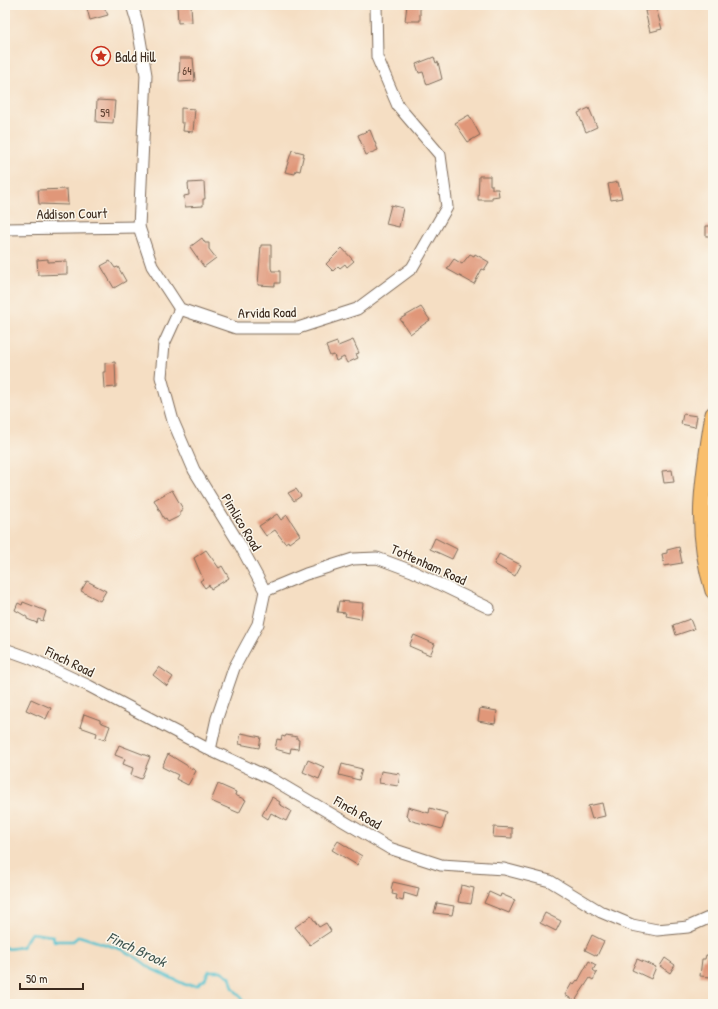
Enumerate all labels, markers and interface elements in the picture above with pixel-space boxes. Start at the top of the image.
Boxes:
place icon: Bald Hill [90,45,112,67]
place label: Bald Hill [115,47,157,66]
house number: 64 [182,62,192,79]
house number: 59 [100,104,110,121]
street label: Addison Court [37,203,108,223]
street label: Arvida Road [238,302,297,322]
street label: Pimlico Road [218,490,267,555]
street label: Tottenham Road [388,539,470,589]
street label: Finch Road [41,641,98,681]
street label: Finch Road [330,790,386,834]
water label: Finch Brook [104,926,172,973]
scale bar [20,965,83,991]
text: 50 m [26,970,47,987]

